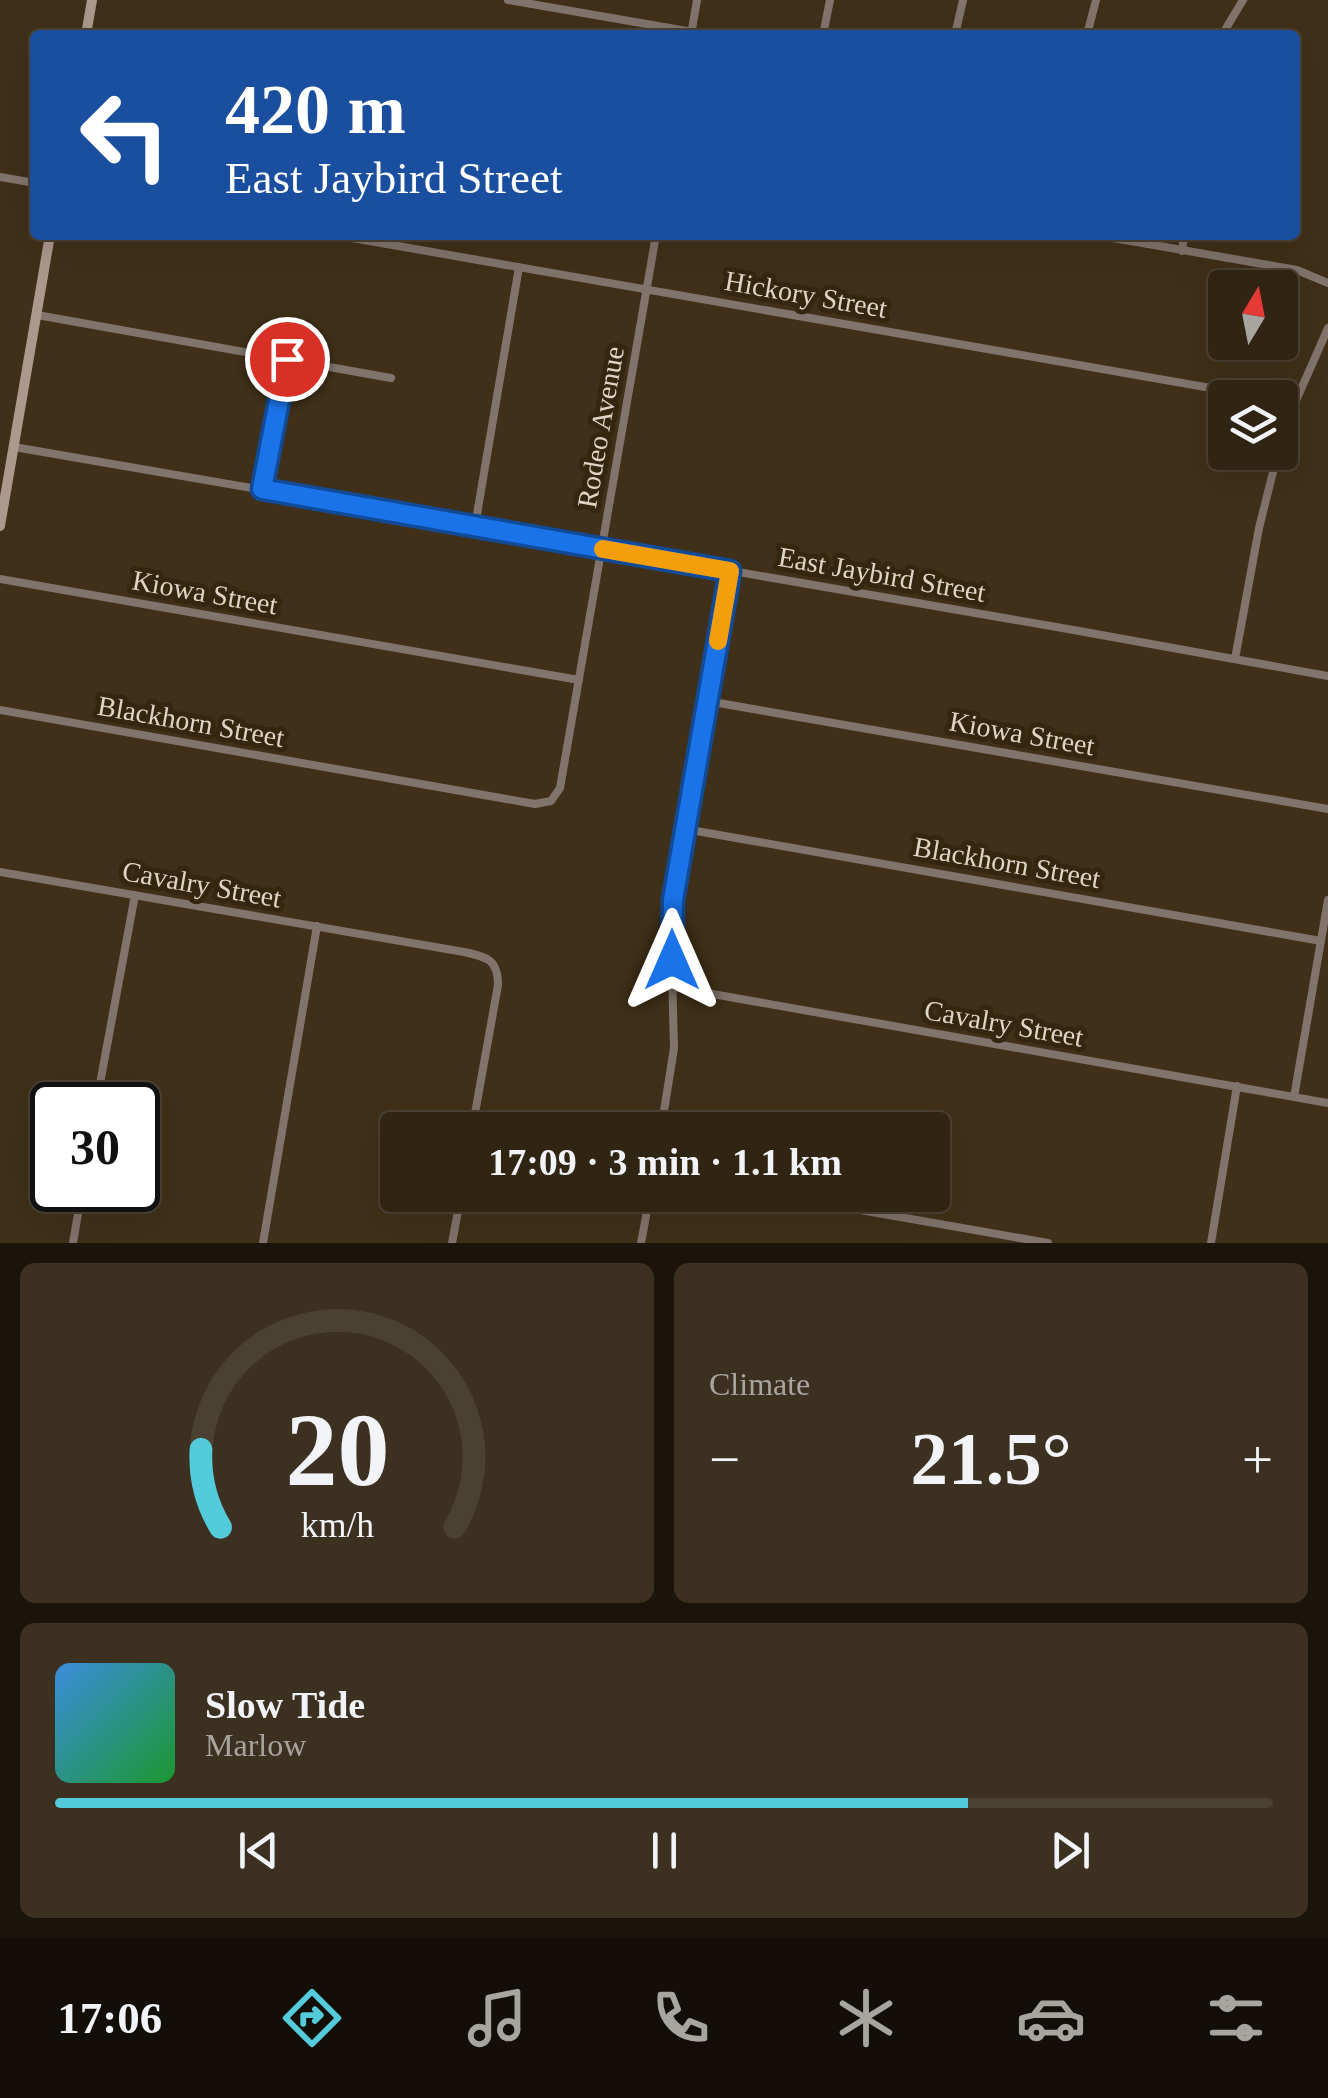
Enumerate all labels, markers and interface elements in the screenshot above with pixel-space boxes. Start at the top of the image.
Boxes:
icon: left [60,70,190,200]
text: 420 m [225,71,406,148]
text: East Jaybird Street [225,153,562,203]
street label: Hickory Street [722,265,890,324]
north arrow [1208,270,1298,360]
map controls [1208,270,1298,470]
pin [245,317,330,402]
icon: arrive [260,332,315,387]
street label: Rodeo Avenue [571,344,630,510]
button: layers [1208,380,1298,470]
street label: East Jaybird Street [776,541,988,608]
street label: Kiowa Street [130,564,280,621]
street label: Blackhorn Street [95,690,287,753]
street label: Kiowa Street [947,705,1097,762]
street label: Blackhorn Street [911,831,1103,894]
street label: Cavalry Street [120,855,284,914]
position arrow [620,908,724,1012]
street label: Cavalry Street [922,994,1086,1053]
speed limit sign: 30 [30,1082,160,1212]
text: 17:09 · 3 min · 1.1 km [488,1141,842,1183]
text: Climate [709,1366,810,1402]
text: 20 [285,1392,389,1507]
text: 21.5° [910,1417,1072,1500]
text: − [709,1429,740,1490]
text: + [1242,1429,1273,1490]
text: km/h [300,1505,374,1545]
text: Slow Tide [205,1684,365,1726]
text: Marlow [205,1727,306,1763]
icon: previous [231,1823,286,1878]
icon: pause [637,1823,692,1878]
icon: next [1043,1823,1098,1878]
icon: directions [277,1983,347,2053]
icon: music [462,1983,532,2053]
icon: phone [646,1983,716,2053]
icon: climate [831,1983,901,2053]
icon: car [1016,1983,1086,2053]
icon: filters [1201,1983,1271,2053]
text: 17:06 [57,1993,162,2043]

